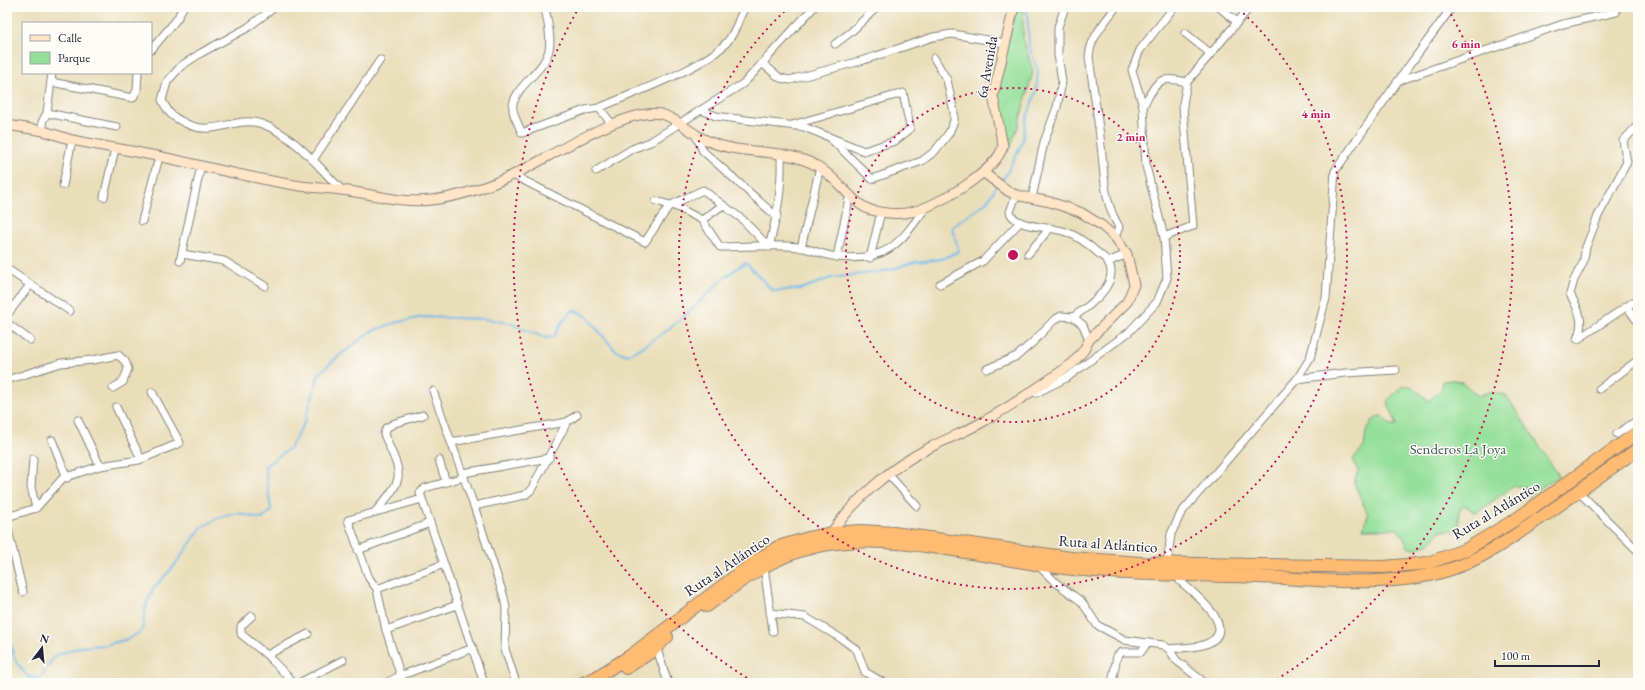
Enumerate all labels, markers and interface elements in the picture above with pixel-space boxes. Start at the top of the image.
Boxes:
legend [22,22,152,74]
text: Calle [58,30,82,46]
street label: 6a Avenida [972,34,1001,99]
text: 6 min [1451,36,1481,52]
text: Parque [58,50,90,66]
text: 4 min [1301,106,1331,122]
text: 2 min [1116,129,1146,145]
centre of rings [1006,248,1020,262]
park label: Senderos La Joya [1410,439,1506,458]
street label: Ruta al Atlántico [1448,476,1543,543]
street label: Ruta al Atlántico [680,529,773,600]
street label: Ruta al Atlántico [1058,531,1158,556]
north arrow [22,628,62,668]
text: N [39,630,51,646]
scale bar [1495,642,1599,668]
text: 100 m [1501,648,1531,664]

